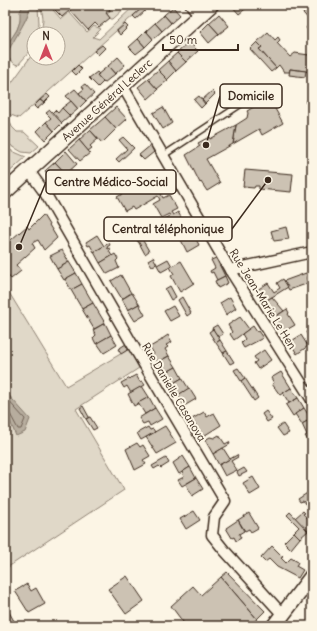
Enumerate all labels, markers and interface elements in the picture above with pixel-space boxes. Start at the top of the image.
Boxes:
north arrow [26,26,66,66]
scale bar [163,26,238,52]
text: N [42,29,50,43]
text: 50 m [169,32,198,47]
street label: Avenue Général Leclerc [59,55,155,144]
callout: Domicile [220,84,282,108]
text: Domicile [228,88,275,103]
callout: Centre Médico-Social [46,170,176,194]
text: Centre Médico-Social [54,174,168,189]
callout: Central téléphonique [104,217,232,241]
text: Central téléphonique [112,221,224,237]
street label: Rue Jean-Marie Le Hen [226,246,300,352]
street label: Rue Danielle Casanova [139,340,209,444]

